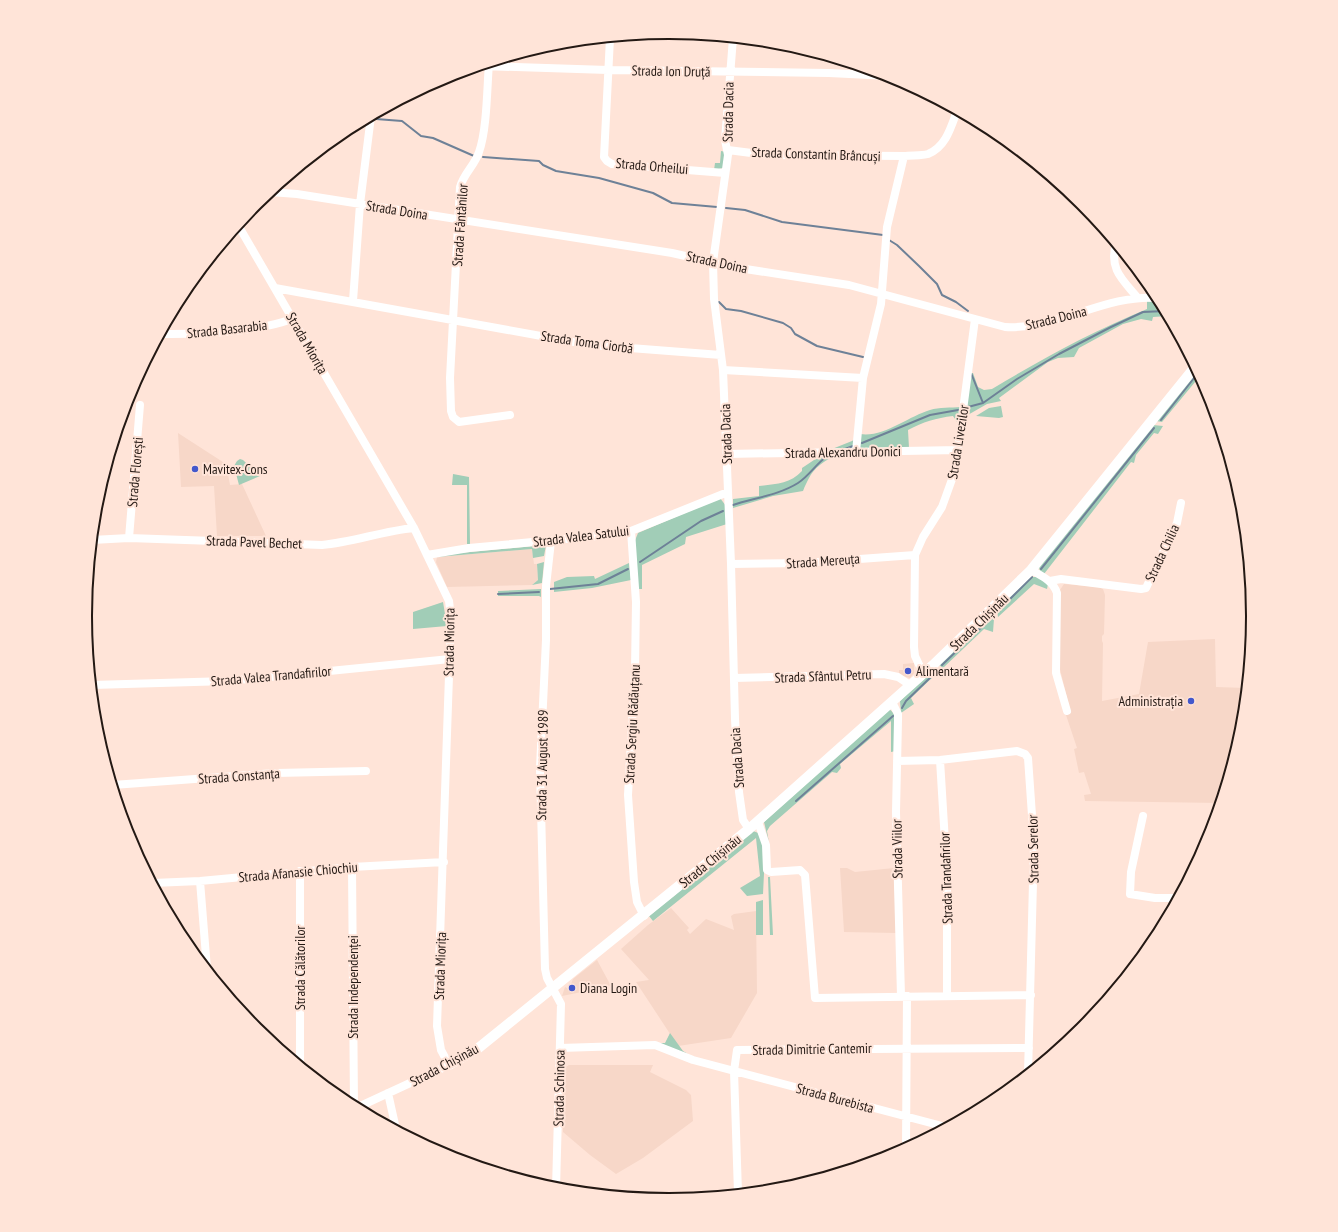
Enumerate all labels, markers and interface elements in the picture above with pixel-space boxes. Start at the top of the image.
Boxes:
street label: Strada Ion Druță [631,61,711,81]
street label: Strada Dacia [718,82,738,142]
street label: Strada Constantin Brâncuși [751,143,881,165]
street label: Strada Orheilui [615,154,689,178]
street label: Strada Fântânilor [448,183,472,267]
street label: Strada Doina [365,196,429,224]
street label: Strada Doina [685,247,749,277]
street label: Strada Doina [1024,302,1088,334]
street label: Strada Miorița [282,309,332,377]
street label: Strada Basarabia [186,316,268,342]
street label: Strada Toma Ciorbă [540,327,634,357]
street label: Strada Dacia [716,403,736,465]
street label: Strada Livezilor [943,403,973,480]
street label: Strada Florești [123,436,147,508]
street label: Strada Alexandru Donici [785,442,901,462]
place label: Mavitex-Cons [203,460,268,478]
marker: Mavitex-Cons [190,464,200,474]
street label: Strada Valea Satului [532,521,630,551]
street label: Strada Chilia [1141,521,1183,585]
street label: Strada Pavel Bechet [206,531,302,553]
street label: Strada Mereuța [786,549,860,573]
street label: Strada Chișinău [946,589,1012,655]
street label: Strada Miorița [439,608,459,676]
street label: Strada Valea Trandafirilor [210,662,332,690]
place label: Alimentară [916,662,969,680]
street label: Strada Sergiu Rădăuțanu [620,664,644,784]
street label: Strada Sfântul Petru [774,665,872,687]
marker: Alimentară [903,666,913,676]
place label: Administrația [1118,692,1183,710]
marker: Administrația [1186,696,1196,706]
street label: Strada 31 August 1989 [532,710,552,820]
street label: Strada Dacia [726,727,748,789]
street label: Strada Constanța [198,764,280,788]
street label: Strada Serelor [1023,814,1043,883]
street label: Strada Viilor [887,819,907,879]
street label: Strada Chișinău [675,830,745,892]
street label: Strada Trandafirilor [935,832,957,924]
street label: Strada Afanasie Chiochiu [238,858,358,886]
street label: Strada Călătorilor [291,926,309,1010]
street label: Strada Miorița [430,932,450,1000]
street label: Strada Independenței [344,935,362,1039]
place label: Diana Login [580,979,637,997]
marker: Diana Login [567,983,577,993]
street label: Strada Chișinău [407,1039,481,1091]
street label: Strada Dimitrie Cantemir [752,1039,872,1059]
street label: Strada Schinosa [549,1050,569,1126]
street label: Strada Burebista [794,1079,876,1117]

